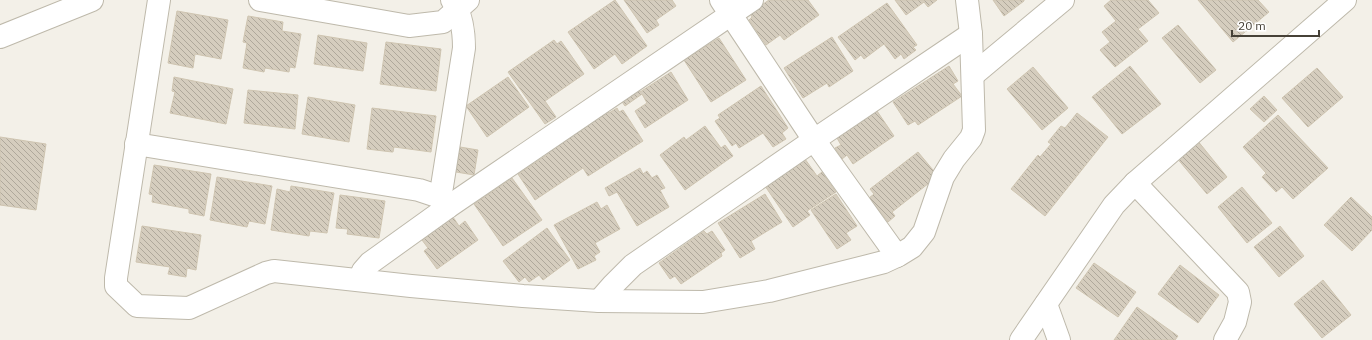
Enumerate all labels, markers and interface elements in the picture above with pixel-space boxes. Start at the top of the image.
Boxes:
scale bar [1232,12,1319,38]
text: 20 m [1238,18,1266,33]

